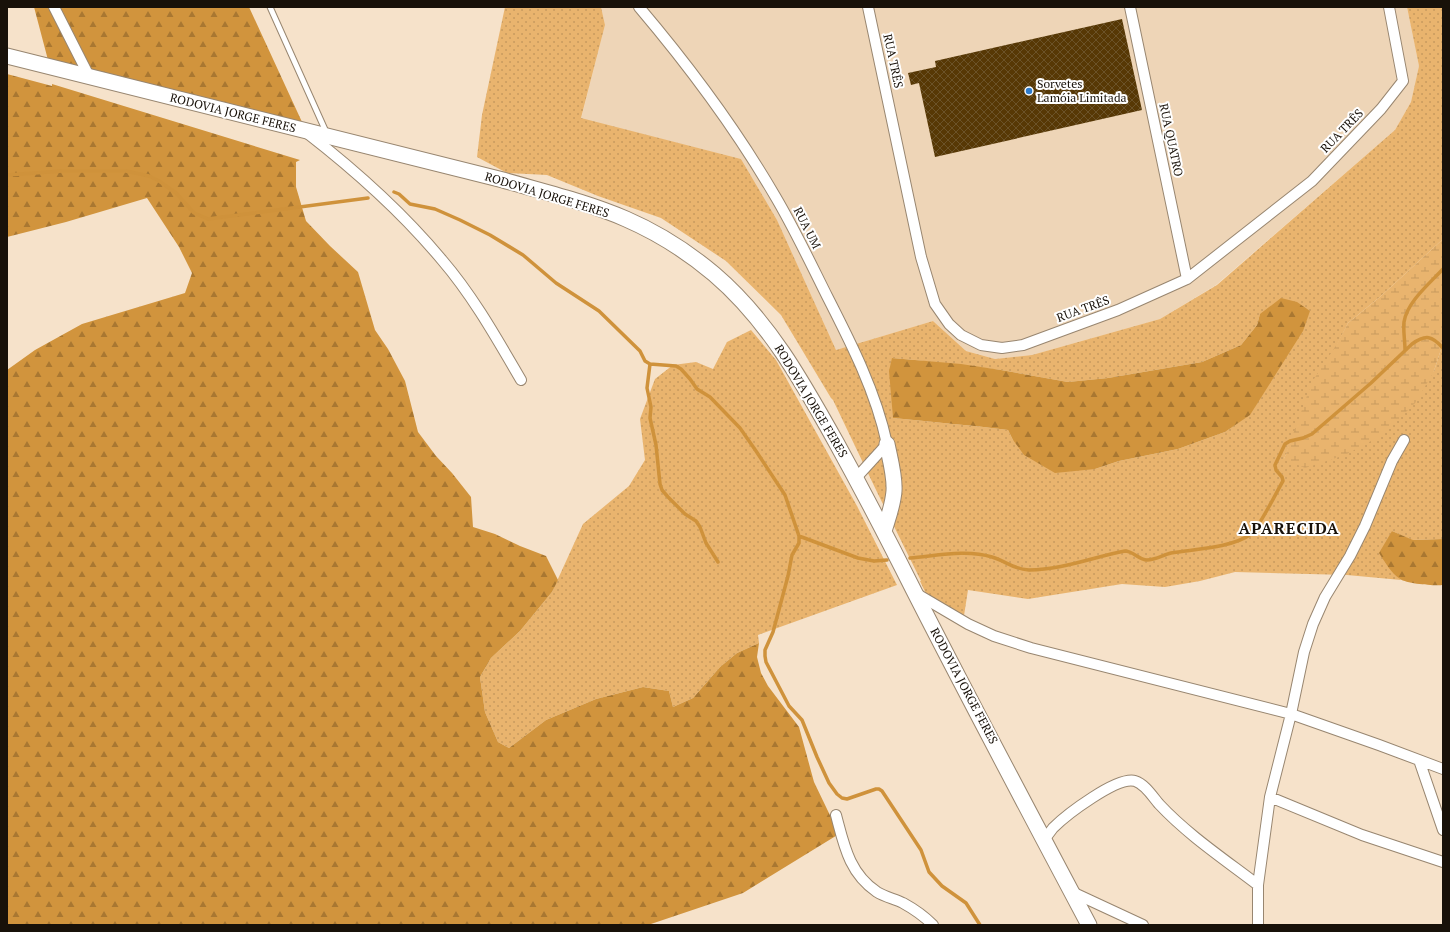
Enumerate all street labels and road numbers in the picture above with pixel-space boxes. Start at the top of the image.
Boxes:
street label: RUA TRÊS [880,32,907,89]
street label: RODOVIA JORGE FERES [169,90,298,135]
street label: RUA QUATRO [1156,102,1187,178]
street label: RUA TRÊS [1317,106,1366,156]
street label: RODOVIA JORGE FERES [483,168,611,221]
street label: RUA UM [791,204,825,252]
street label: RUA TRÊS [1054,292,1111,325]
street label: RODOVIA JORGE FERES [772,341,851,460]
street label: RODOVIA JORGE FERES [927,625,1001,746]

